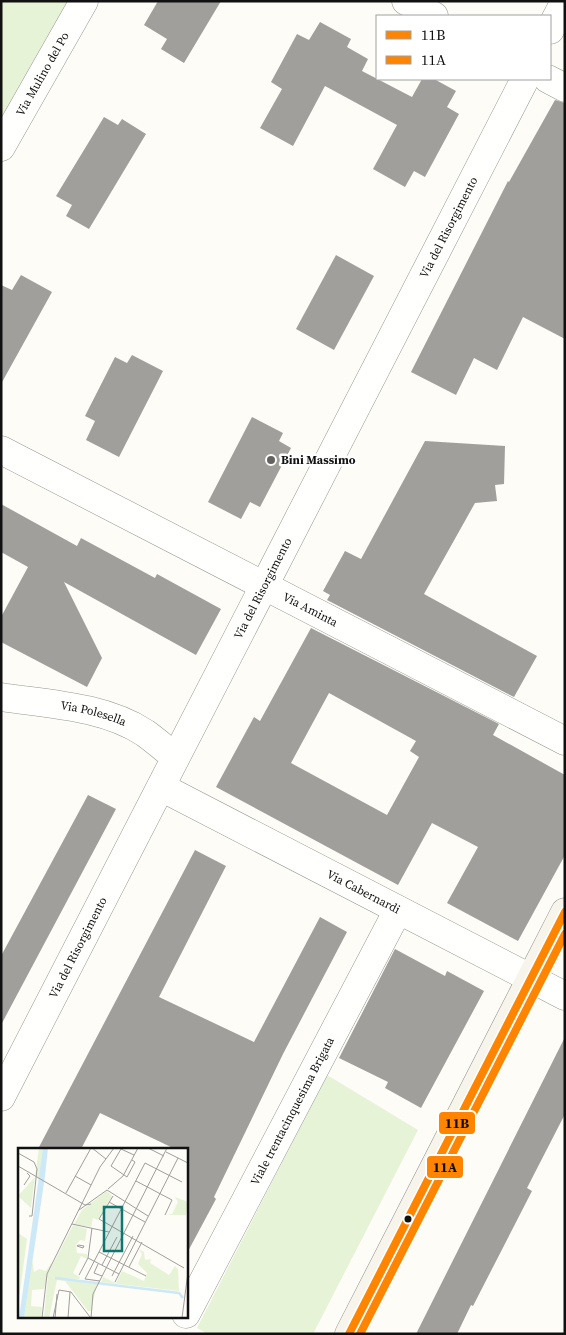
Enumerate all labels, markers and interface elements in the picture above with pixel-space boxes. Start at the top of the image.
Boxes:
legend [376,15,551,80]
text: 11B [421,24,445,45]
street label: Via Mulino del Po [12,29,73,119]
text: 11A [421,49,446,70]
street label: Via del Risorgimento [416,174,482,281]
place label: Bini Massimo [281,452,356,468]
marker: Bini Massimo [265,454,277,466]
street label: Via del Risorgimento [230,535,296,642]
street label: Via Aminta [280,589,341,631]
street label: Via Polesella [59,697,130,730]
street label: Via Cabernardi [324,866,403,918]
street label: Via del Risorgimento [45,894,111,1001]
street label: Viale trentacinquesima Brigata [247,1033,338,1188]
line badge: 11B [438,1111,476,1135]
text: 11B [445,1113,469,1133]
inset map [18,1148,188,1318]
line badge: 11A [426,1155,464,1179]
text: 11A [433,1157,458,1177]
unlabelled marker [403,1214,413,1224]

